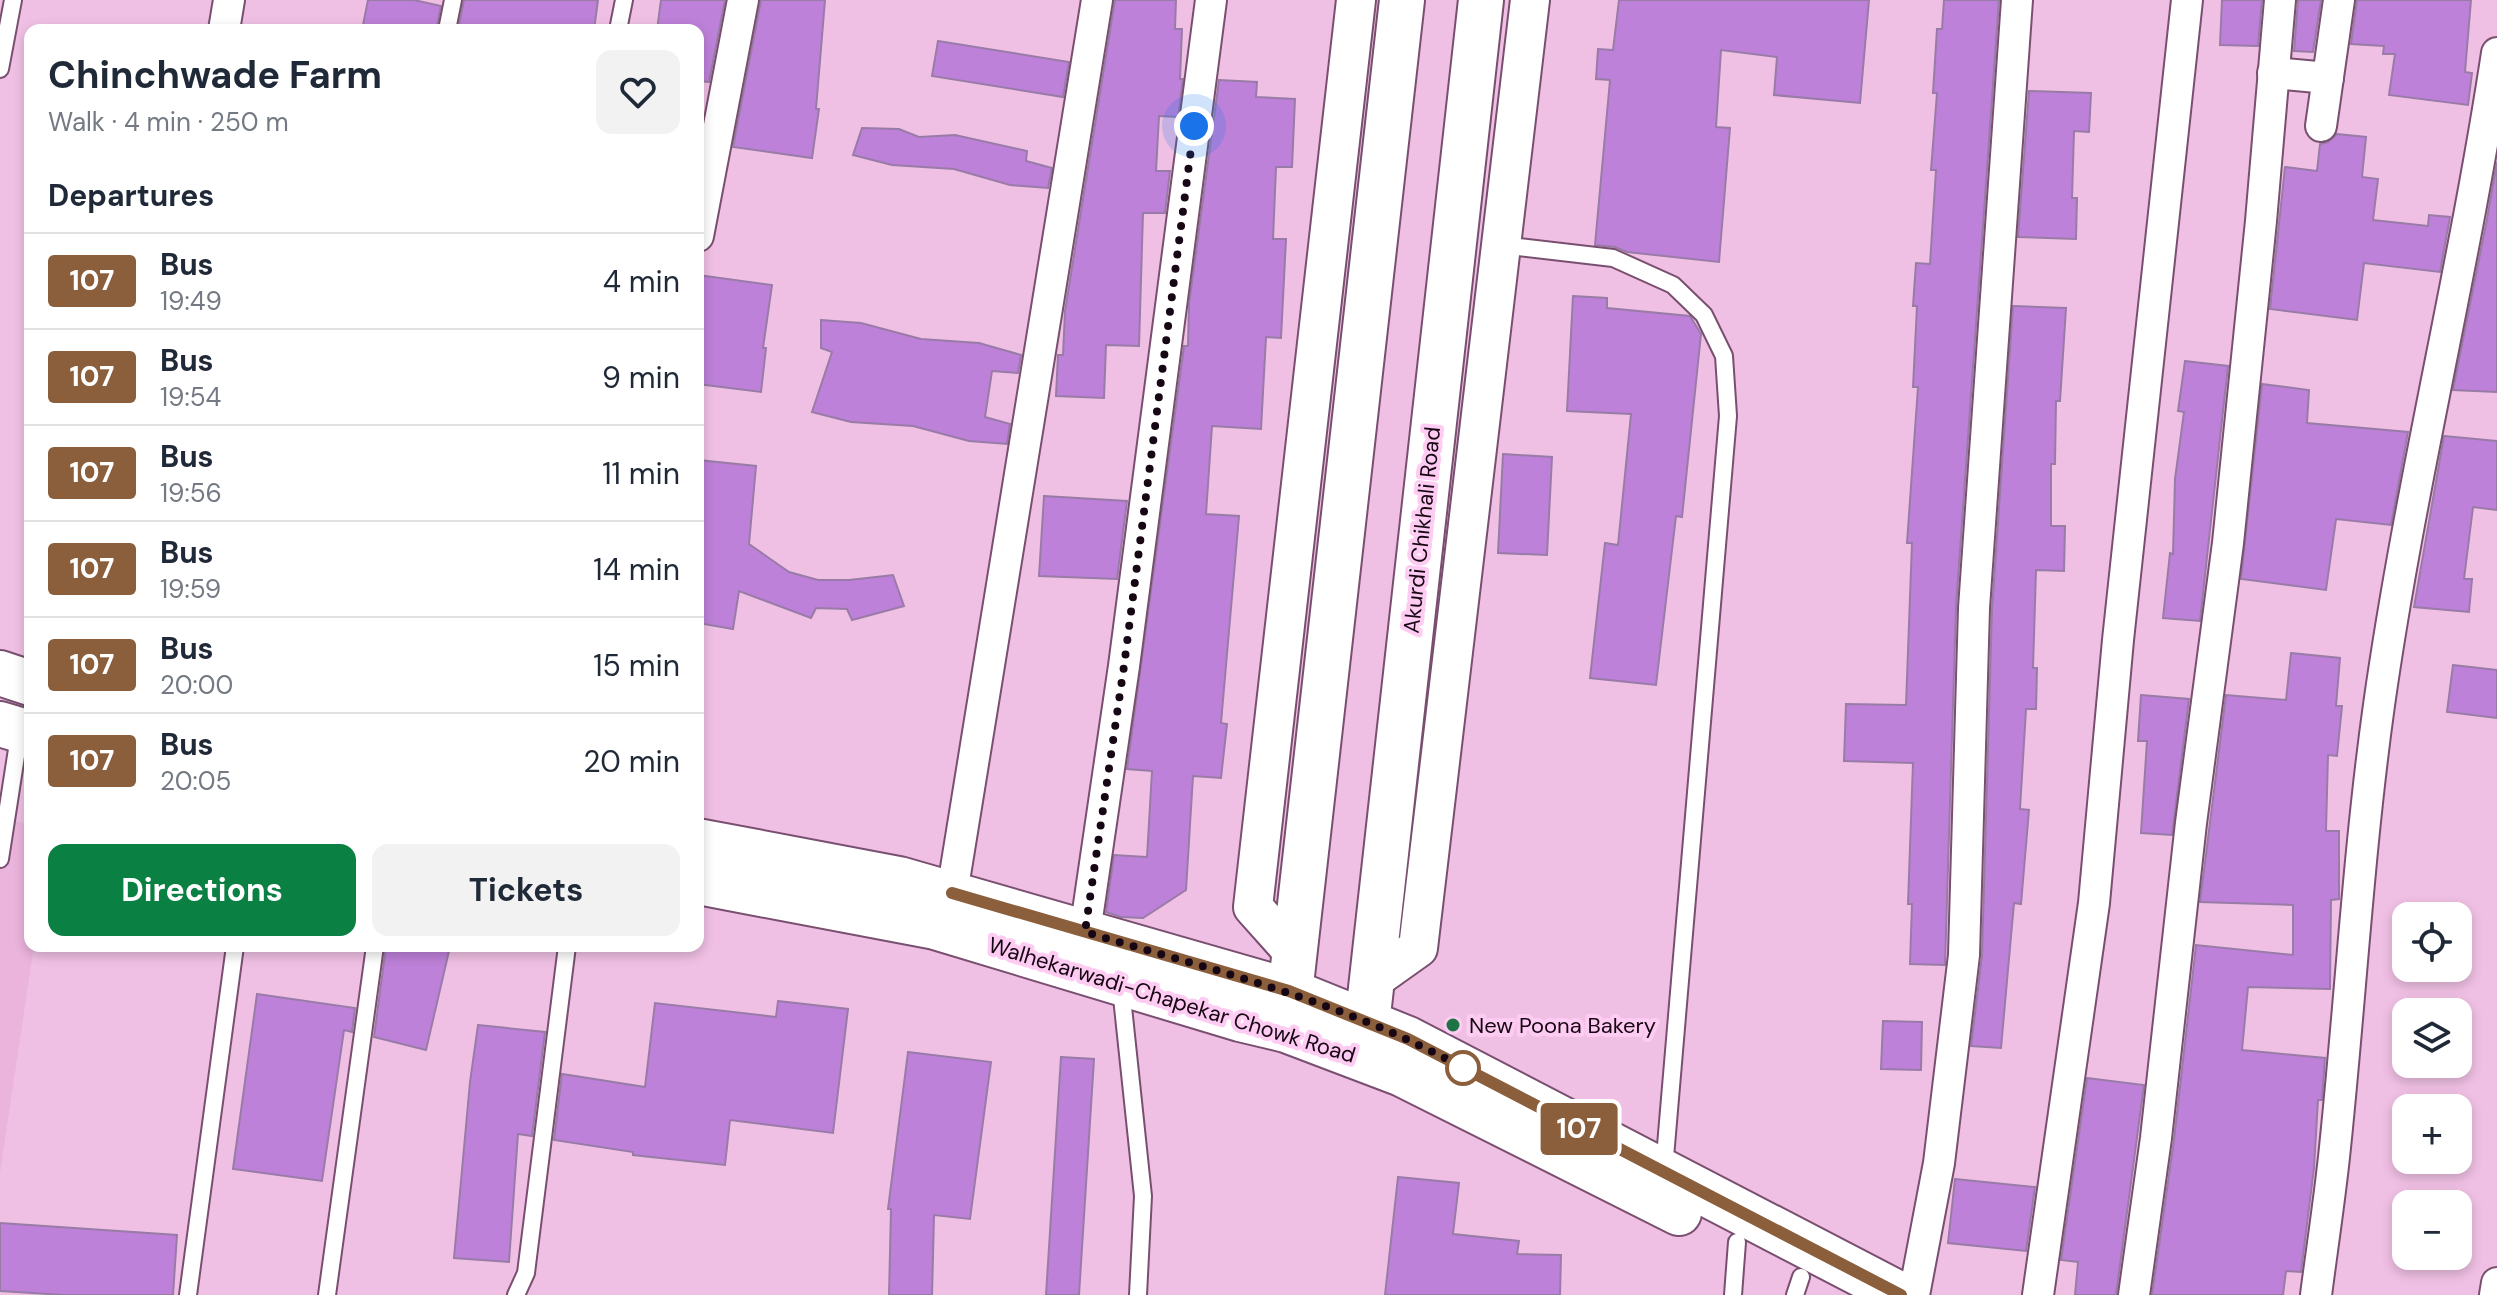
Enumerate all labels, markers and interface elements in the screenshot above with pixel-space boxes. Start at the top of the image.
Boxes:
text: Chinchwade Farm [48,50,382,100]
button: heart [596,50,680,134]
text: Walk · 4 min · 250 m [48,105,289,139]
your location [1174,106,1214,146]
text: Departures [48,176,214,215]
text: Bus [160,245,214,284]
text: 107 [70,262,114,299]
text: 4 min [603,262,680,301]
text: 19:49 [160,284,222,318]
text: Bus [160,341,214,380]
text: 107 [70,358,114,395]
text: 9 min [602,358,680,397]
text: 19:54 [160,380,221,414]
street label: Akurdi Chikhali Road [1397,425,1447,635]
text: Bus [160,437,214,476]
text: 107 [70,454,114,491]
text: 11 min [602,454,680,493]
text: 19:56 [160,476,222,510]
text: Bus [160,533,214,572]
text: 107 [70,550,114,587]
text: 14 min [593,550,680,589]
text: 19:59 [160,572,221,606]
text: Bus [160,629,214,668]
text: 107 [70,646,114,683]
text: 15 min [593,646,680,685]
text: 20:00 [160,668,233,702]
text: Bus [160,725,214,764]
text: 107 [70,742,114,779]
text: 20 min [583,742,680,781]
text: 20:05 [160,764,231,798]
button: Directions [48,844,356,936]
button: Tickets [372,844,680,936]
map controls [2392,902,2472,1270]
button: locate [2392,902,2472,982]
street label: Walhekarwadi-Chapekar Chowk Road [985,930,1359,1070]
button: layers [2392,998,2472,1078]
place label: New Poona Bakery [1469,1011,1656,1040]
marker: New Poona Bakery [1444,1016,1462,1034]
unlabelled marker [1446,1051,1480,1085]
button: + [2392,1094,2472,1174]
line badge: 107 [1533,1103,1625,1155]
text: 107 [1557,1110,1601,1147]
button: − [2392,1190,2472,1270]

